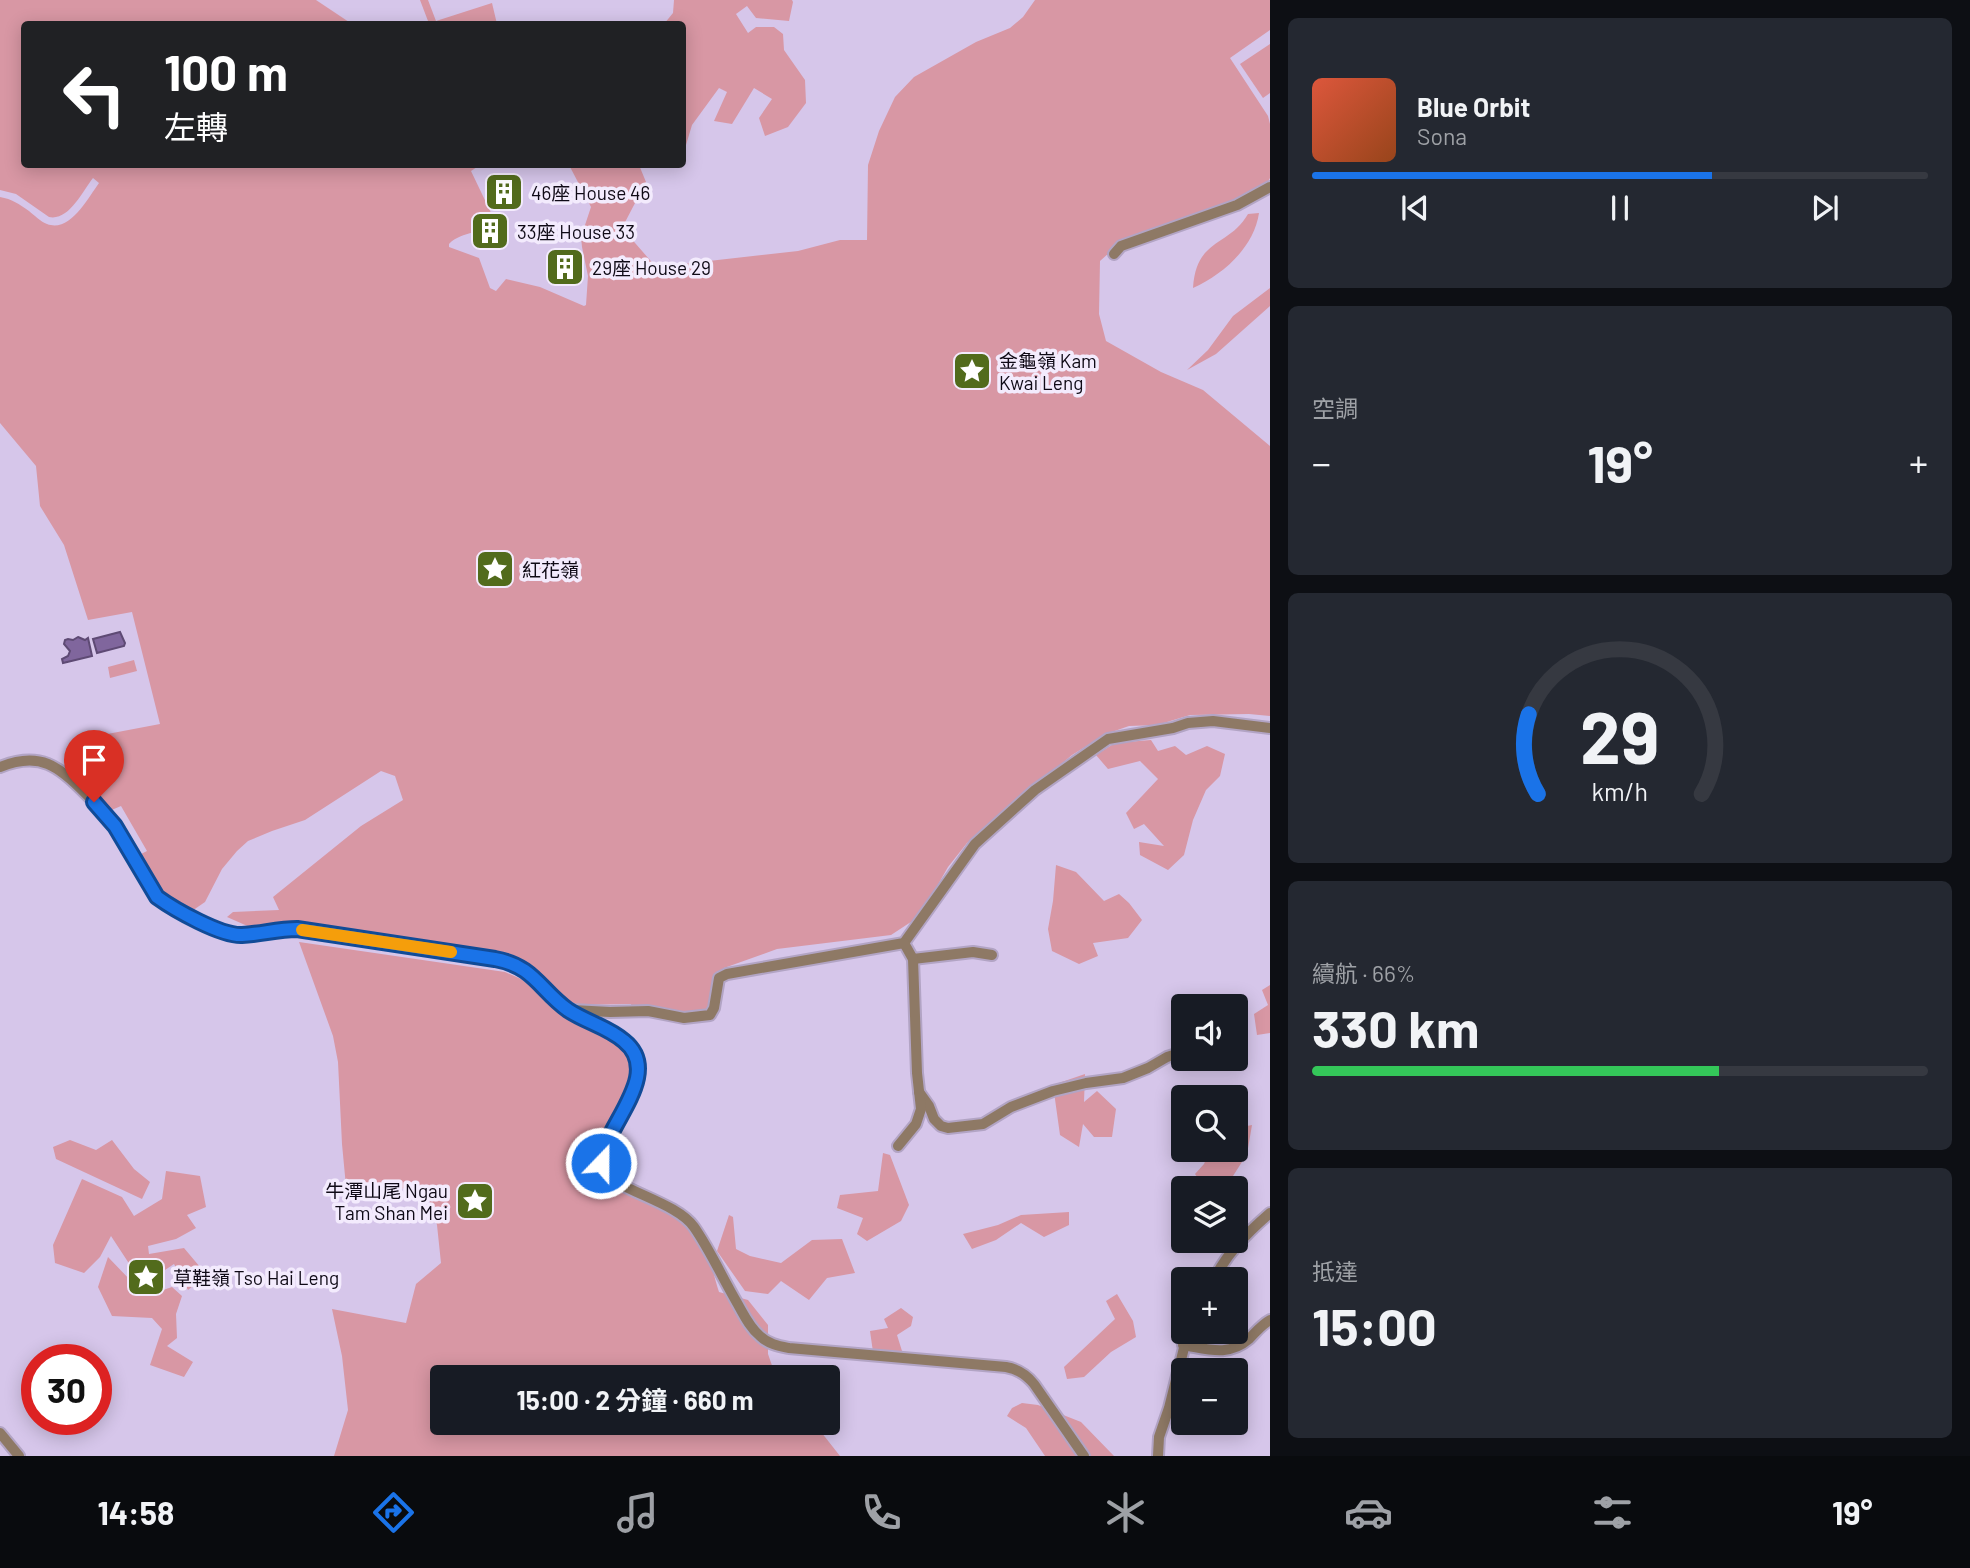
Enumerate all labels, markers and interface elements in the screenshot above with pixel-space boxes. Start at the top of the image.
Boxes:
text: 100 m [164,42,288,101]
icon: left [49,49,140,140]
text: Blue Orbit [1417,91,1530,122]
text: 左轉 [164,107,228,145]
text: Sona [1417,122,1467,150]
building icon: 46座 House 46 [483,171,525,213]
place label: 46座 House 46 [531,181,650,204]
icon: previous [1396,189,1434,227]
icon: pause [1601,189,1639,227]
icon: next [1806,189,1844,227]
building icon: 33座 House 33 [469,210,511,252]
place label: 33座 House 33 [517,220,635,243]
building icon: 29座 House 29 [544,246,586,288]
place label: 29座 House 29 [592,256,711,279]
place label: 金龜嶺 Kam Kwai Leng [999,349,1097,394]
place icon: 金龜嶺 Kam Kwai Leng [951,350,993,392]
text: 空調 [1312,394,1358,422]
text: 19° [1587,431,1653,493]
text: − [1312,439,1331,485]
text: + [1909,439,1928,485]
place icon: 紅花嶺 [474,548,516,590]
place label: 紅花嶺 [522,558,579,581]
text: 29 [1580,691,1660,779]
pin [64,730,124,802]
icon: arrive [75,741,113,779]
text: km/h [1592,776,1648,806]
text: 續航 · 66% [1312,959,1415,987]
map controls [1171,994,1248,1435]
button: sound [1171,994,1248,1071]
text: 330 km [1312,996,1479,1058]
button: search [1171,1085,1248,1162]
position arrow [564,1126,638,1200]
button: layers [1171,1176,1248,1253]
place label: 牛潭山尾 Ngau Tam Shan Mei [325,1179,448,1224]
place icon: 牛潭山尾 Ngau Tam Shan Mei [454,1180,496,1222]
place icon: 草鞋嶺 Tso Hai Leng [125,1256,167,1298]
text: 抵達 [1312,1257,1358,1285]
place label: 草鞋嶺 Tso Hai Leng [173,1266,339,1289]
button: + [1171,1267,1248,1344]
text: 15:00 [1312,1294,1437,1356]
speed limit sign: 30 [21,1344,112,1435]
button: − [1171,1358,1248,1435]
text: 15:00 · 2 分鐘 · 660 m [517,1384,753,1415]
icon: directions [369,1488,418,1537]
icon: music [613,1488,662,1537]
icon: phone [857,1488,906,1537]
icon: climate [1101,1488,1150,1537]
icon: car [1344,1488,1393,1537]
icon: filters [1588,1488,1637,1537]
text: 14:58 [97,1493,174,1531]
text: 19° [1832,1493,1872,1531]

